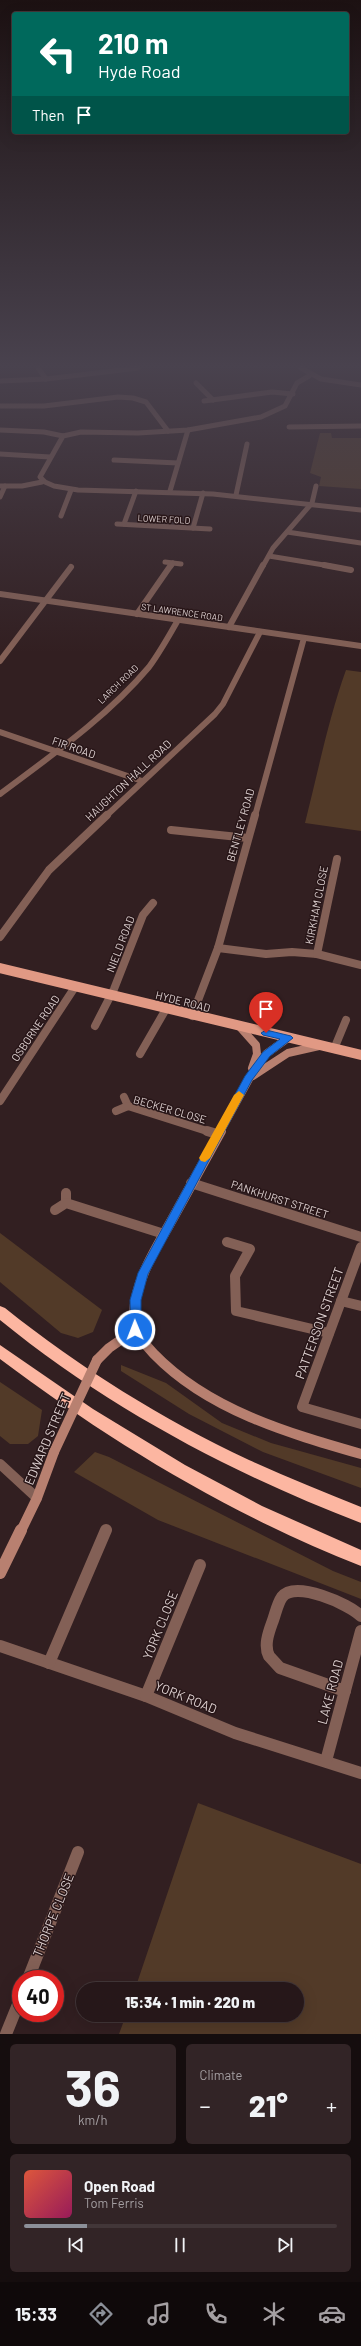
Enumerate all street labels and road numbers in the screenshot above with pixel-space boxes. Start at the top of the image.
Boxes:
street label: LOWER FOLD [137,512,191,526]
street label: ST LAWRENCE ROAD [140,601,224,623]
street label: LARCH ROAD [96,662,140,706]
street label: FIR ROAD [51,734,98,761]
street label: HAUGHTON HALL ROAD [82,737,174,823]
street label: BENTLEY ROAD [223,787,257,863]
street label: KIRKHAM CLOSE [302,864,330,945]
street label: NIELD ROAD [103,914,137,974]
street label: HYDE ROAD [154,988,212,1014]
street label: OSBORNE ROAD [8,992,62,1064]
street label: BECKER CLOSE [132,1092,208,1126]
street label: PANKHURST STREET [230,1177,330,1221]
street label: PATTERSON STREET [291,1265,347,1381]
street label: EDWARD STREET [20,1391,74,1487]
street label: YORK CLOSE [139,1588,181,1662]
street label: LAKE ROAD [314,1658,346,1726]
street label: YORK ROAD [153,1677,219,1717]
street label: THORPE CLOSE [29,1871,77,1959]

